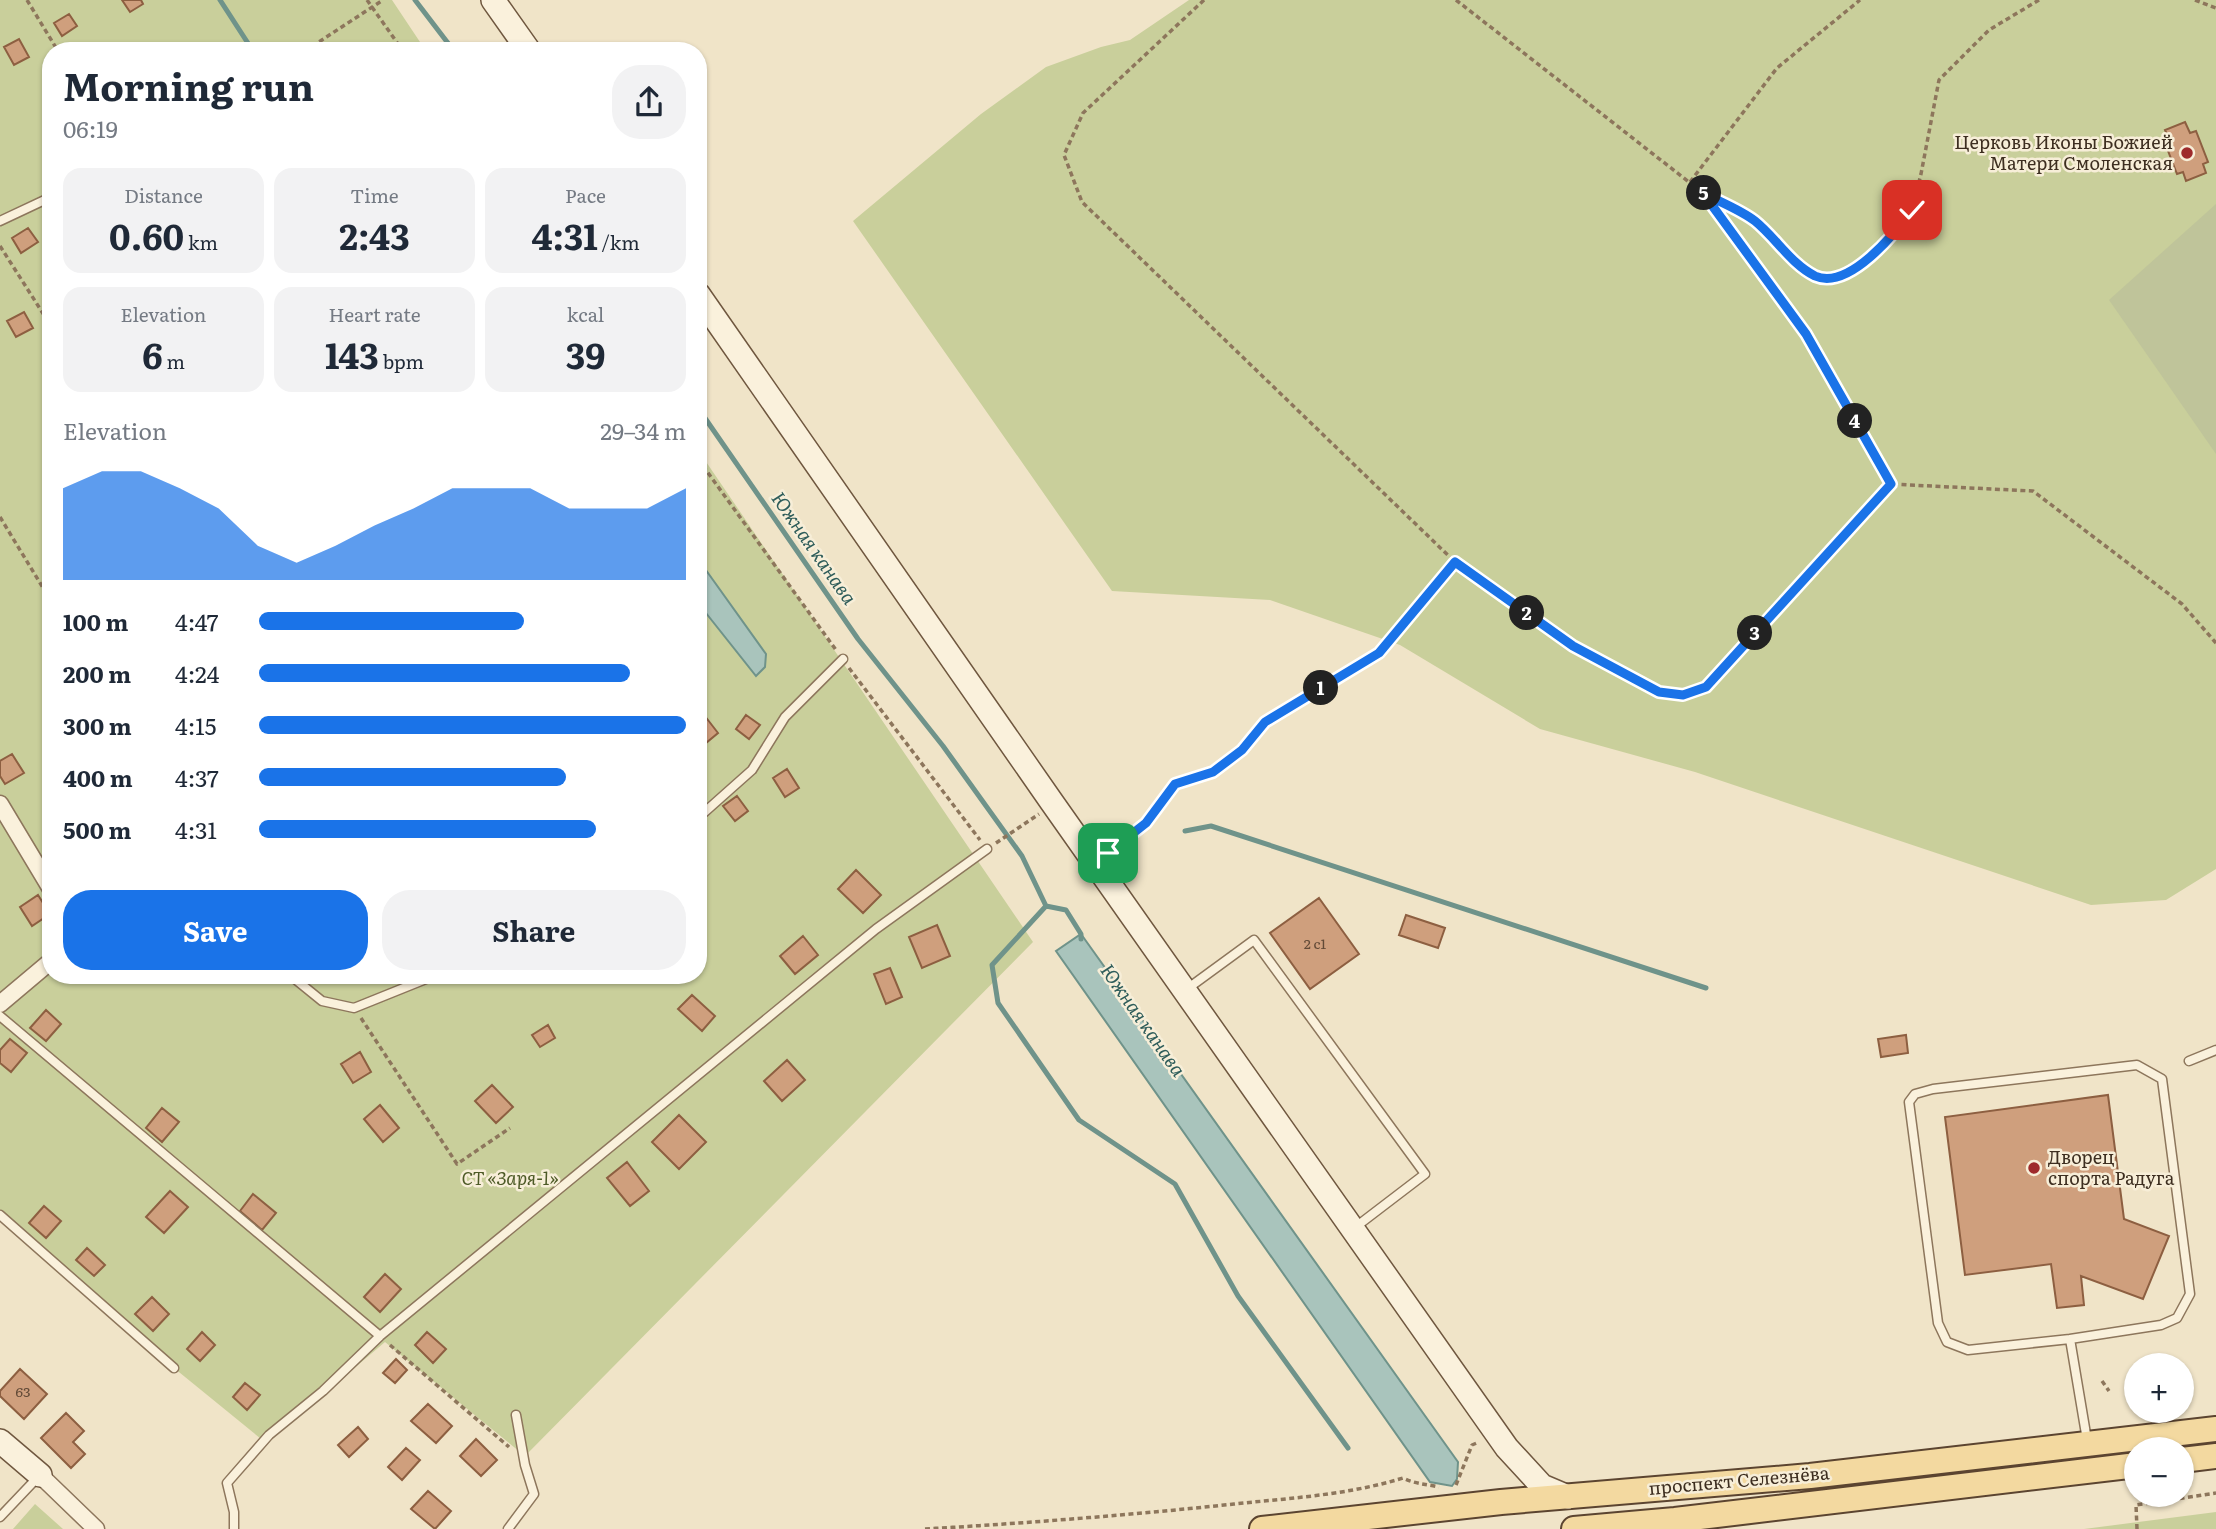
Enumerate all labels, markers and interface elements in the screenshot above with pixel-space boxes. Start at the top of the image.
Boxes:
text: Morning run [63,56,314,113]
button: share [612,65,686,139]
text: 06:19 [63,111,118,145]
place label: Церковь Иконы Божией Матери Смоленская [1954,128,2173,176]
marker: Церковь Иконы Божией Матери Смоленская [2179,145,2195,161]
pin: 5 [1686,176,1722,210]
text: 5 [1698,178,1709,206]
pin [1882,180,1942,240]
text: Distance [124,181,203,209]
text: Time [350,181,399,209]
text: Pace [565,181,606,209]
icon: check [1893,191,1931,229]
text: 0.60 [109,209,184,261]
text: 2:43 [339,209,410,261]
text: 4:31 [531,209,598,261]
text: km [184,228,218,256]
text: /km [598,228,640,256]
text: Elevation [121,300,206,328]
text: Heart rate [328,300,421,328]
text: kcal [567,300,604,328]
text: 6 [142,328,163,380]
text: 143 [325,328,379,380]
text: 39 [566,328,605,380]
text: m [163,347,185,375]
text: bpm [379,347,424,375]
pin: 4 [1838,404,1872,438]
text: 4 [1849,406,1860,434]
text: Elevation [63,413,167,447]
text: 29–34 m [600,413,686,447]
water label: Южная канава [765,485,864,610]
pin: 2 [1510,596,1544,630]
text: 2 [1521,598,1532,626]
text: 100 m [63,604,128,638]
text: 4:47 [175,604,218,638]
pin: 3 [1738,616,1772,650]
text: 3 [1749,618,1760,646]
text: 200 m [63,656,131,690]
text: 4:24 [175,656,219,690]
pin: 1 [1304,670,1338,706]
text: 1 [1317,673,1324,701]
text: 300 m [63,708,132,742]
text: 4:15 [175,708,216,742]
text: 400 m [63,760,133,794]
text: 4:37 [175,760,219,794]
text: 500 m [63,812,131,846]
text: 4:31 [175,812,217,846]
pin [1078,823,1138,883]
icon: arrive [1089,834,1127,872]
button: Save [63,890,368,970]
button: Share [382,890,686,970]
house number: 2 с1 [1304,933,1327,953]
water label: Южная канава [1094,957,1193,1082]
place label: Дворец спорта Радуга [2048,1143,2175,1191]
marker: Дворец спорта Радуга [2026,1160,2042,1176]
park label: СТ «Заря-1» [462,1164,558,1191]
map controls [2124,1353,2194,1507]
button: + [2124,1353,2194,1423]
house number: 63 [15,1381,31,1401]
button: − [2124,1437,2194,1507]
street label: проспект Селезнёва [1647,1458,1831,1501]

